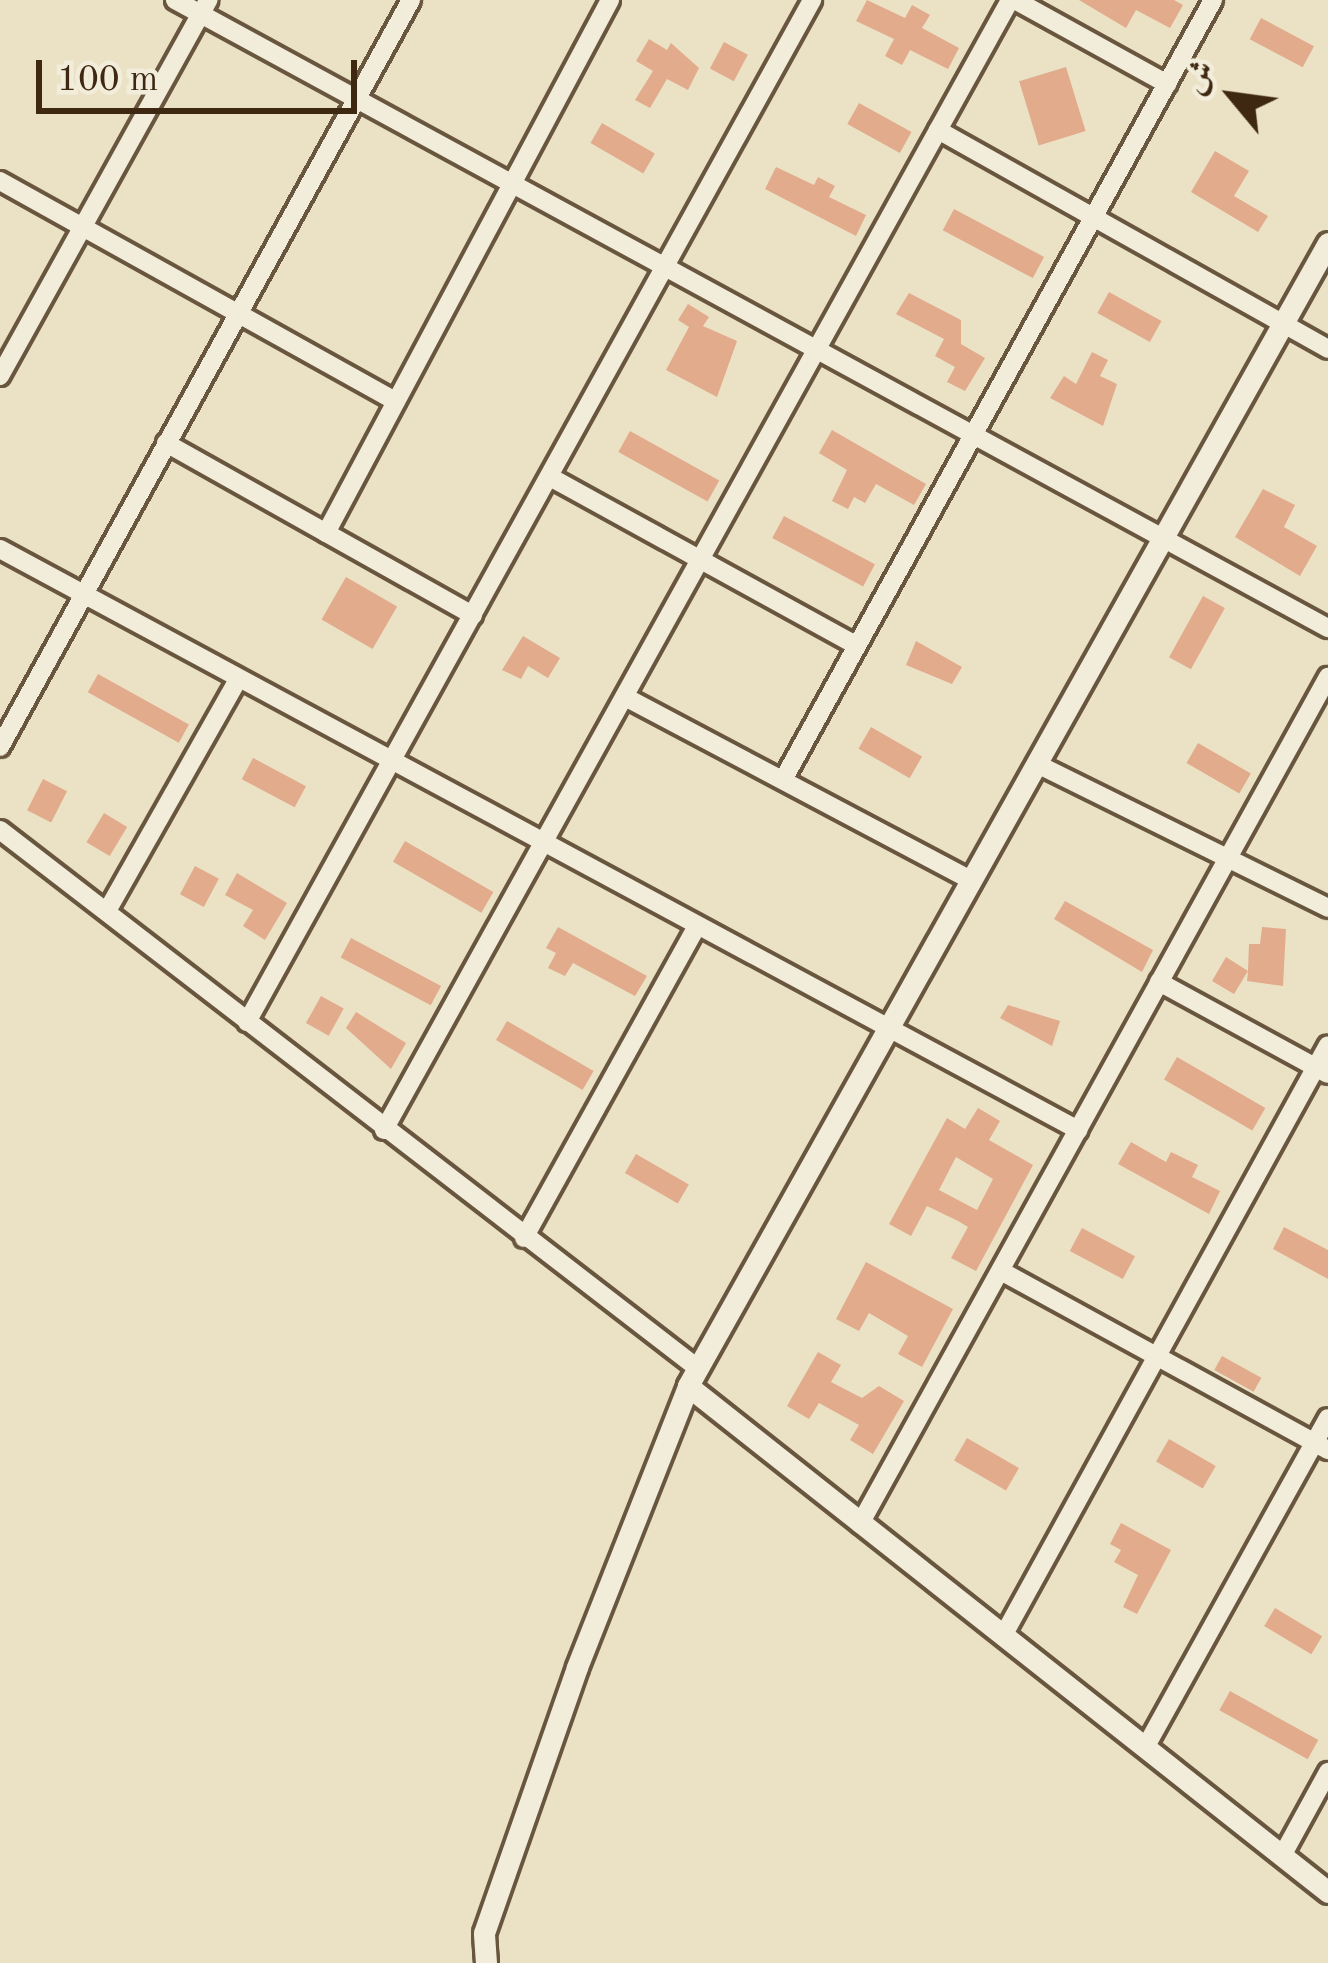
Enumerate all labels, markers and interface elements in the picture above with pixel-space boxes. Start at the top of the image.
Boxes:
scale bar [42,36,363,110]
north arrow [1172,36,1292,156]
text: ش [1178,56,1222,101]
text: 100 m [57,63,158,99]

